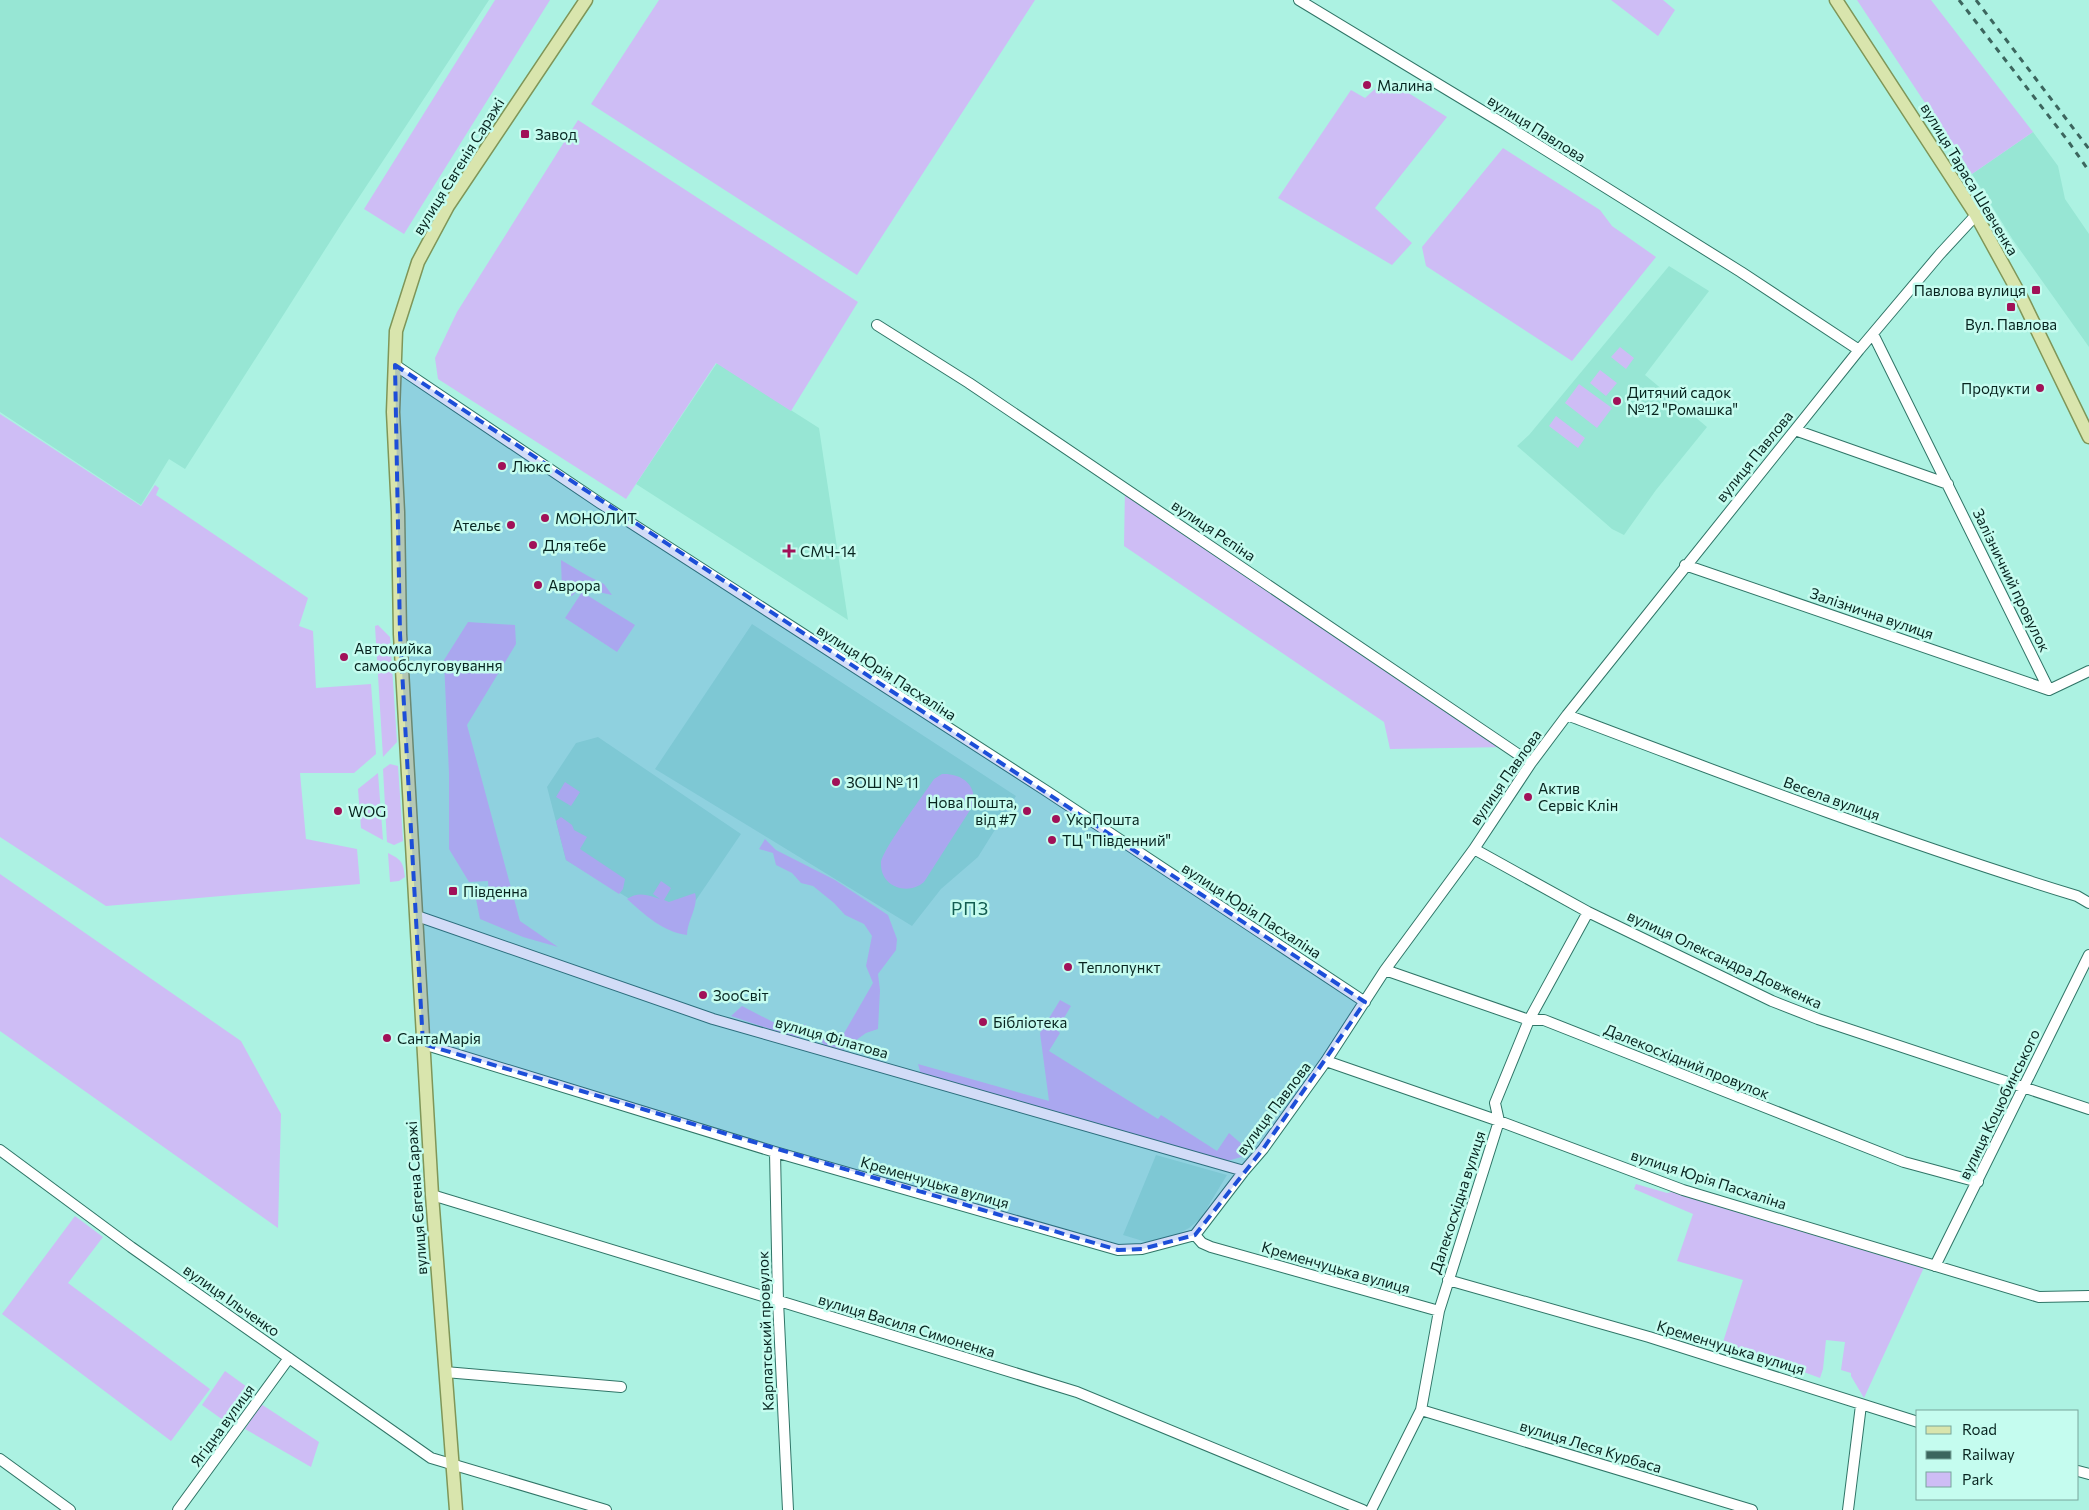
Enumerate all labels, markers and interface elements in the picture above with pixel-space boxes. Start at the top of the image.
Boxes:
place label: Малина [1377,76,1433,94]
marker: Малина [1361,79,1373,91]
street label: вулиця Павлова [1485,91,1589,165]
street label: вулиця Євгенія Саражі [408,94,508,238]
street label: вулиця Тараса Шевченка [1917,100,2023,258]
place label: Завод [535,125,577,143]
marker: Завод [519,128,531,140]
place label: Павлова вулиця [1914,281,2026,299]
marker: Павлова вулиця [2030,284,2042,296]
marker: Вул. Павлова [2005,301,2017,313]
place label: Вул. Павлова [1965,315,2057,333]
place label: Продукти [1961,379,2030,397]
marker: Продукти [2034,382,2046,394]
place label: Дитячий садок №12 "Ромашка" [1627,383,1738,418]
marker: Дитячий садок №12 "Ромашка" [1611,395,1623,407]
street label: вулиця Павлова [1712,407,1796,505]
place label: Люкс [512,457,551,475]
marker: Люкс [496,460,508,472]
street label: вулиця Рєпіна [1169,495,1259,565]
street label: Залізничний провулок [1970,506,2054,654]
place label: МОНОЛИТ [555,509,637,527]
marker: МОНОЛИТ [539,512,551,524]
place label: Ательє [453,516,501,534]
marker: Ательє [505,519,517,531]
place label: Для тебе [543,536,606,554]
marker: Для тебе [527,539,539,551]
place label: СМЧ-14 [800,542,856,560]
marker: СМЧ-14 [782,544,796,558]
place label: Аврора [548,576,601,594]
marker: Аврора [532,579,544,591]
street label: Залізнична вулиця [1808,583,1936,643]
street label: вулиця Юрія Пасхаліна [814,620,960,724]
place label: Автомийка самообслуговування [354,639,503,674]
marker: Автомийка самообслуговування [338,651,350,663]
street label: вулиця Павлова [1465,726,1545,828]
street label: Весела вулиця [1781,772,1883,824]
place label: ЗОШ № 11 [846,773,919,791]
marker: ЗОШ № 11 [830,776,842,788]
place label: Актив Сервiс Клiн [1538,779,1618,814]
marker: Актив Сервiс Клiн [1522,791,1534,803]
place label: Нова Пошта, від #7 [927,793,1017,828]
place label: WOG [348,802,386,820]
marker: WOG [332,805,344,817]
marker: Нова Пошта, від #7 [1021,805,1033,817]
place label: УкрПошта [1066,810,1139,828]
marker: УкрПошта [1050,813,1062,825]
place label: ТЦ "Південний" [1062,831,1171,849]
marker: ТЦ "Південний" [1046,834,1058,846]
street label: вулиця Юрія Пасхаліна [1179,858,1325,962]
place label: Південна [463,882,528,900]
marker: Південна [447,885,459,897]
district label: РПЗ [951,897,989,919]
street label: вулиця Олександра Довженка [1625,906,1825,1012]
place label: Теплопункт [1078,958,1160,976]
marker: Теплопункт [1062,961,1074,973]
place label: ЗооСвiт [713,986,769,1004]
marker: ЗооСвiт [697,989,709,1001]
street label: вулиця Філатова [773,1012,891,1062]
place label: Бібліотека [993,1013,1067,1031]
marker: Бібліотека [977,1016,989,1028]
street label: Далекосхідний провулок [1602,1020,1772,1102]
street label: вулиця Коцюбинського [1955,1026,2043,1182]
place label: СантаМарія [397,1029,481,1047]
marker: СантаМарія [381,1032,393,1044]
street label: вулиця Павлова [1232,1058,1314,1158]
street label: вулиця Євгена Саражі [402,1121,430,1275]
street label: Далекосхідна вулиця [1425,1128,1489,1276]
street label: вулиця Юрія Пасхаліна [1629,1145,1789,1213]
street label: Кременчуцька вулиця [859,1152,1011,1212]
street label: Кременчуцька вулиця [1260,1237,1412,1297]
street label: Карпатський провулок [753,1251,777,1411]
street label: вулиця Ільченко [180,1260,284,1340]
street label: вулиця Василя Симоненка [816,1289,998,1361]
street label: Кременчуцька вулиця [1655,1316,1807,1378]
street label: Ягідна вулиця [186,1380,258,1470]
legend [1916,1410,2079,1500]
street label: вулиця Леся Курбаса [1518,1416,1664,1476]
text: Road [1962,1420,1997,1438]
text: Railway [1962,1445,2015,1463]
text: Park [1962,1470,1993,1488]

